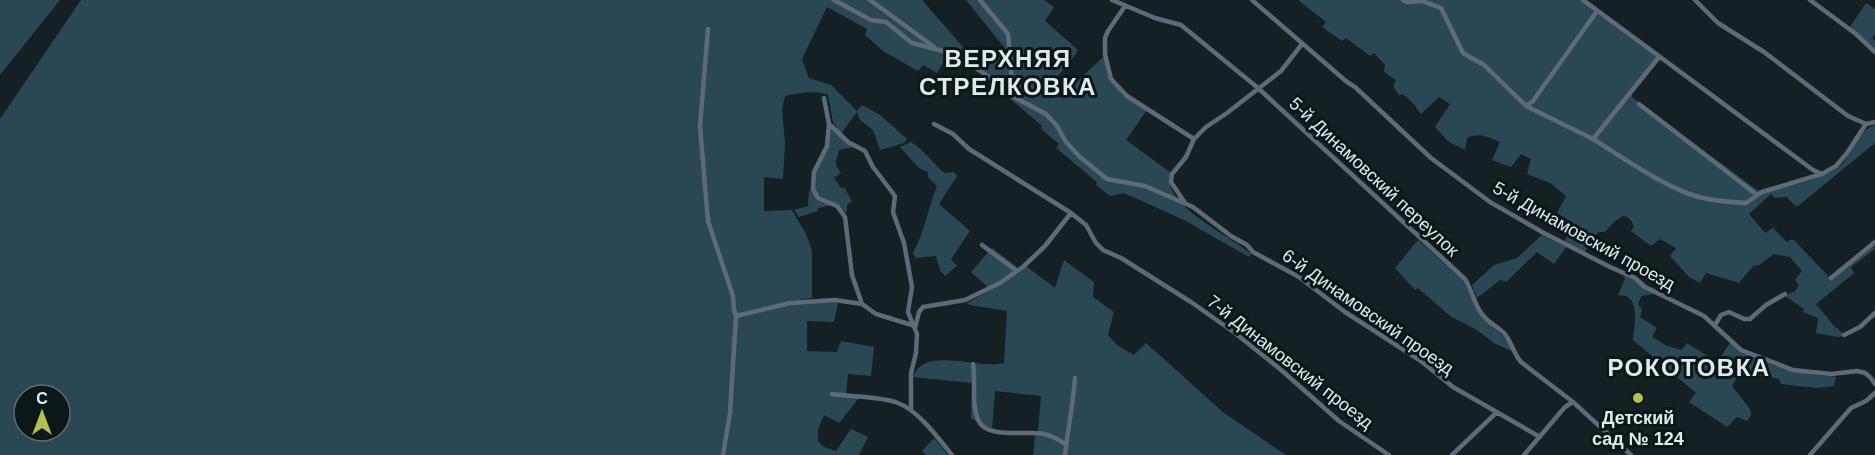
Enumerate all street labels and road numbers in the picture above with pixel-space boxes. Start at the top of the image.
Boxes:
street label: 5-й Динамовский переулок [1285,93,1463,261]
street label: 5-й Динамовский проезд [1490,178,1679,295]
street label: 6-й Динамовский проезд [1278,245,1458,379]
street label: 7-й Динамовский проезд [1203,291,1377,433]

